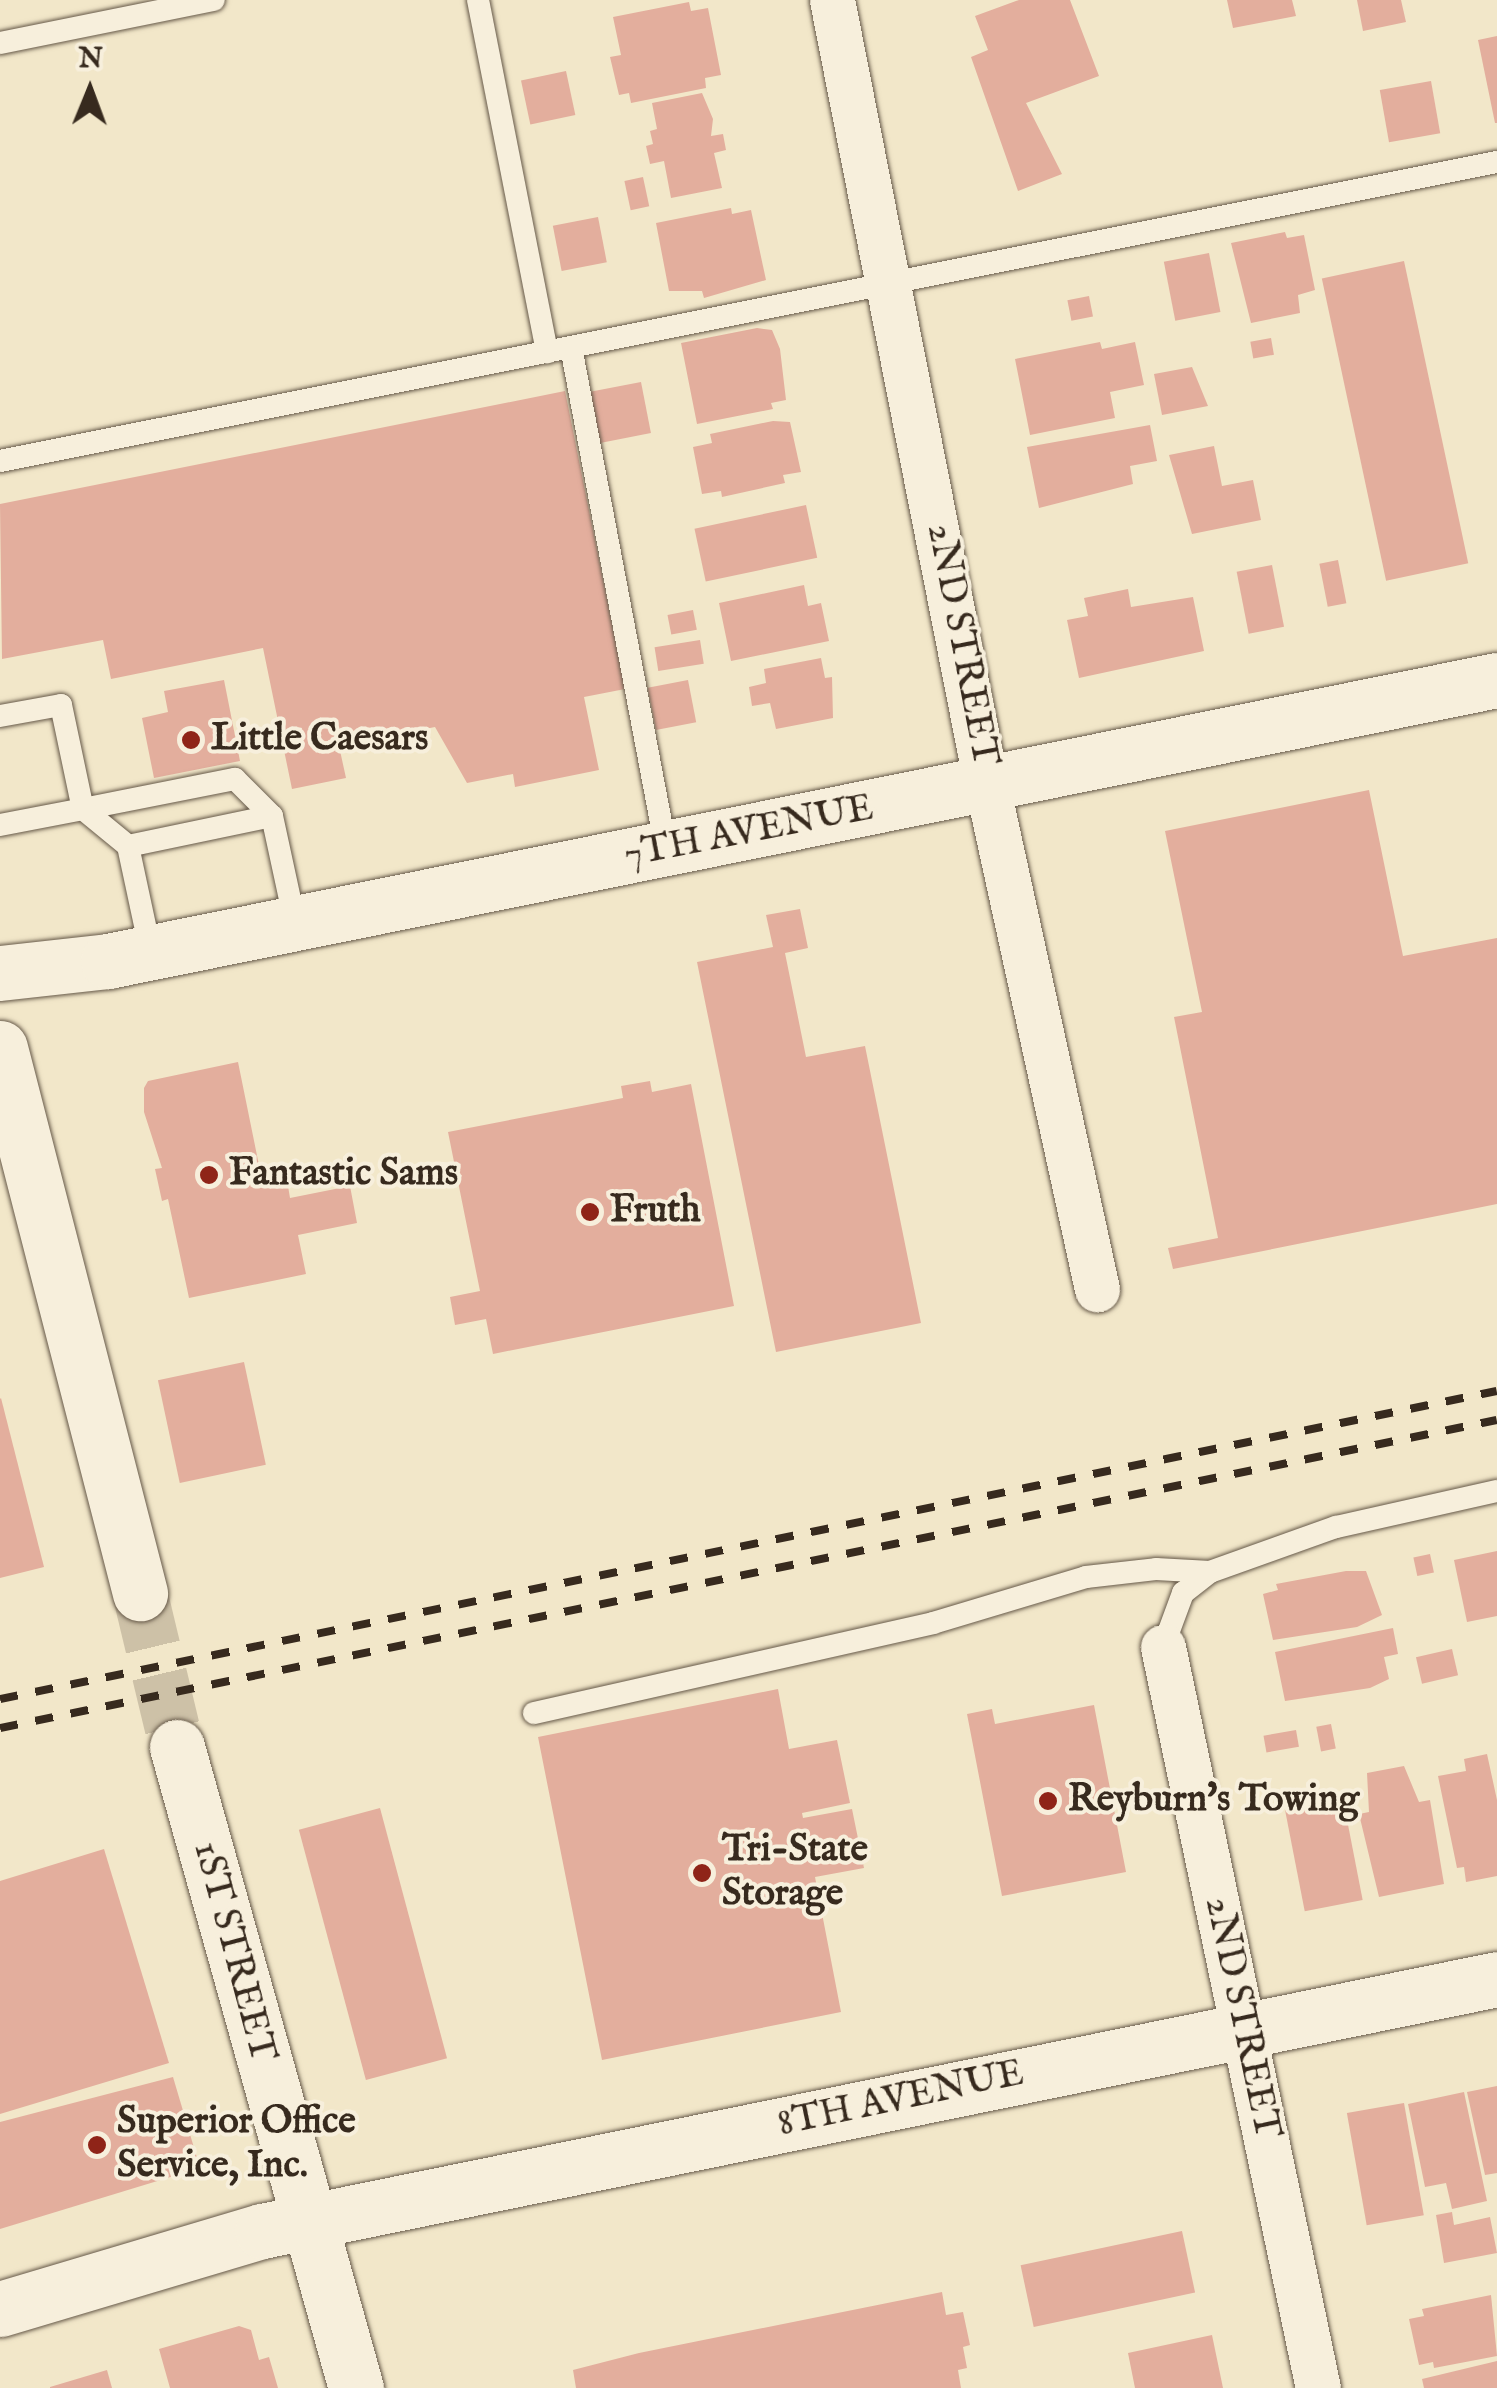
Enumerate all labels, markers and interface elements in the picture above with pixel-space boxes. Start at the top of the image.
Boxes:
north arrow [40,40,140,140]
text: N [78,42,103,77]
street label: 2ND STREET [915,520,1007,770]
place label: Little Caesars [211,717,428,763]
marker: Little Caesars [180,729,202,751]
street label: 7TH AVENUE [621,786,877,880]
place label: Fantastic Sams [229,1152,458,1198]
marker: Fantastic Sams [198,1164,220,1186]
place label: Fruth [610,1189,701,1235]
marker: Fruth [579,1201,601,1223]
place label: Reyburn's Towing [1068,1778,1359,1824]
marker: Reyburn's Towing [1037,1790,1059,1812]
place label: Tri-State Storage [722,1828,868,1918]
street label: 1ST STREET [182,1837,284,2067]
marker: Tri-State Storage [691,1862,713,1884]
street label: 2ND STREET [1193,1893,1289,2143]
street label: 8TH AVENUE [774,2052,1028,2148]
place label: Superior Office Service, Inc. [117,2100,356,2190]
marker: Superior Office Service, Inc. [86,2134,108,2156]

